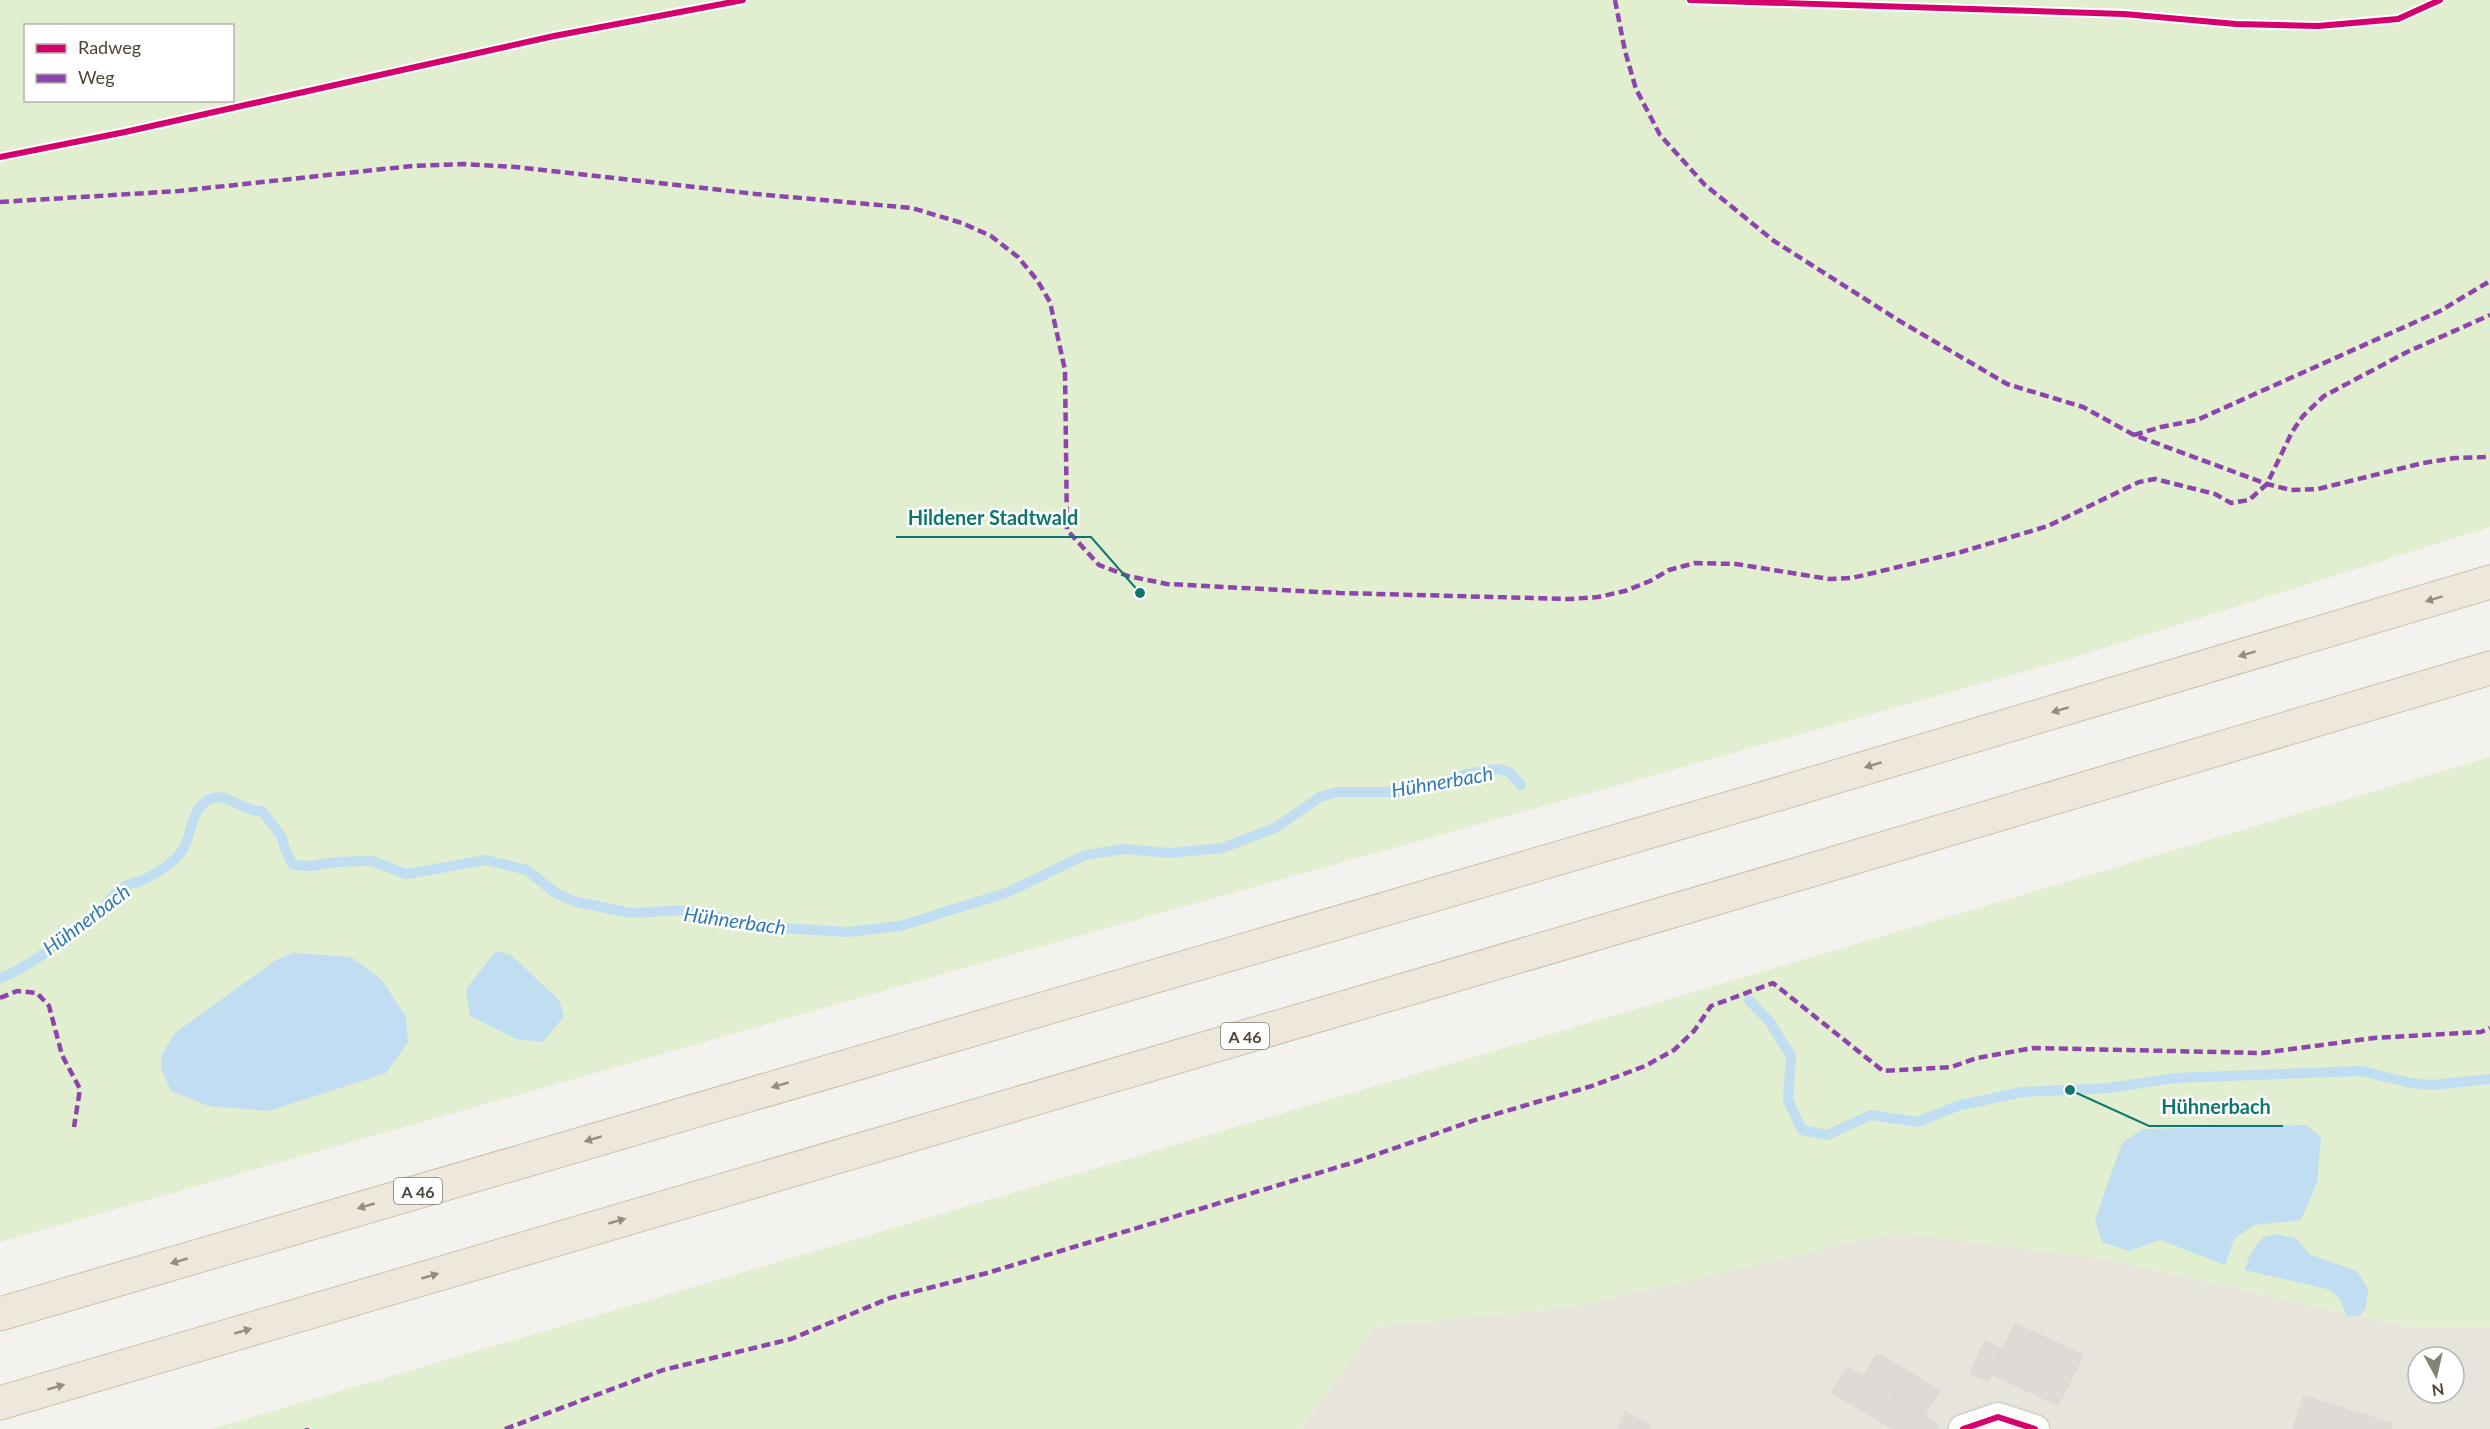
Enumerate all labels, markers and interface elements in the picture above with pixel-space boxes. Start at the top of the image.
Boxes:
legend [24,24,234,102]
text: Radweg [78,36,141,58]
text: Weg [78,66,115,88]
callout: Hildener Stadtwald [896,499,1091,537]
text: Hildener Stadtwald [908,505,1078,529]
one-way arrow [2425,594,2443,604]
one-way arrow [2238,650,2256,659]
one-way arrow [2051,706,2069,715]
water label: Hühnerbach [1389,760,1495,802]
one-way arrow [1864,761,1882,770]
water label: Hühnerbach [38,879,134,959]
water label: Hühnerbach [682,901,788,939]
road number: A 46 [1221,1023,1269,1049]
one-way arrow [771,1081,789,1090]
callout: Hühnerbach [2149,1088,2283,1126]
text: Hühnerbach [2161,1094,2271,1118]
one-way arrow [584,1135,602,1145]
road number: A 46 [394,1178,442,1204]
one-way arrow [357,1202,375,1211]
one-way arrow [608,1216,626,1225]
one-way arrow [170,1257,188,1266]
one-way arrow [421,1271,439,1280]
one-way arrow [234,1326,252,1335]
north arrow [2406,1345,2466,1405]
text: N [2431,1380,2446,1401]
one-way arrow [47,1382,65,1391]

